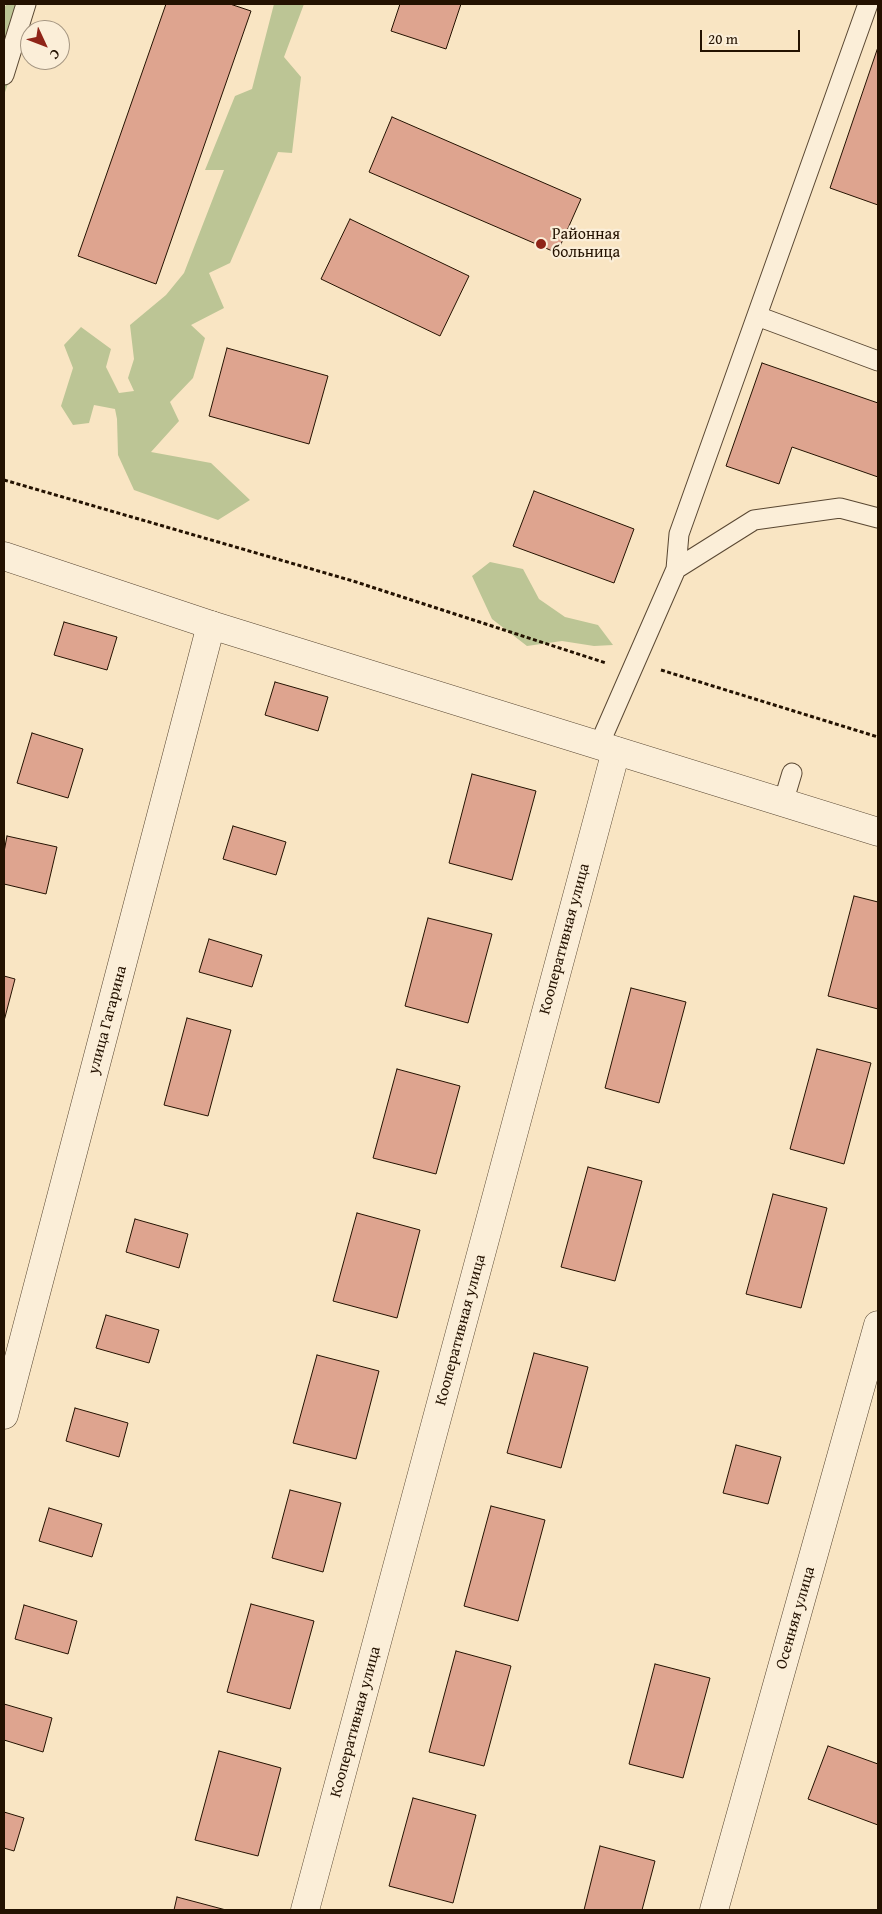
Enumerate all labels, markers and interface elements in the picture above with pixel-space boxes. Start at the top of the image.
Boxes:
north arrow [20,20,70,70]
scale bar [702,20,802,52]
text: 20 m [708,28,738,49]
text: С [45,45,65,64]
place label: Районная больница [552,225,620,263]
marker: Районная больница [534,237,548,251]
street label: Кооперативная улица [536,861,594,1017]
street label: улица Гагарина [84,964,132,1076]
street label: Кооперативная улица [432,1252,490,1408]
street label: Осенняя улица [772,1565,820,1671]
street label: Кооперативная улица [327,1644,385,1800]

